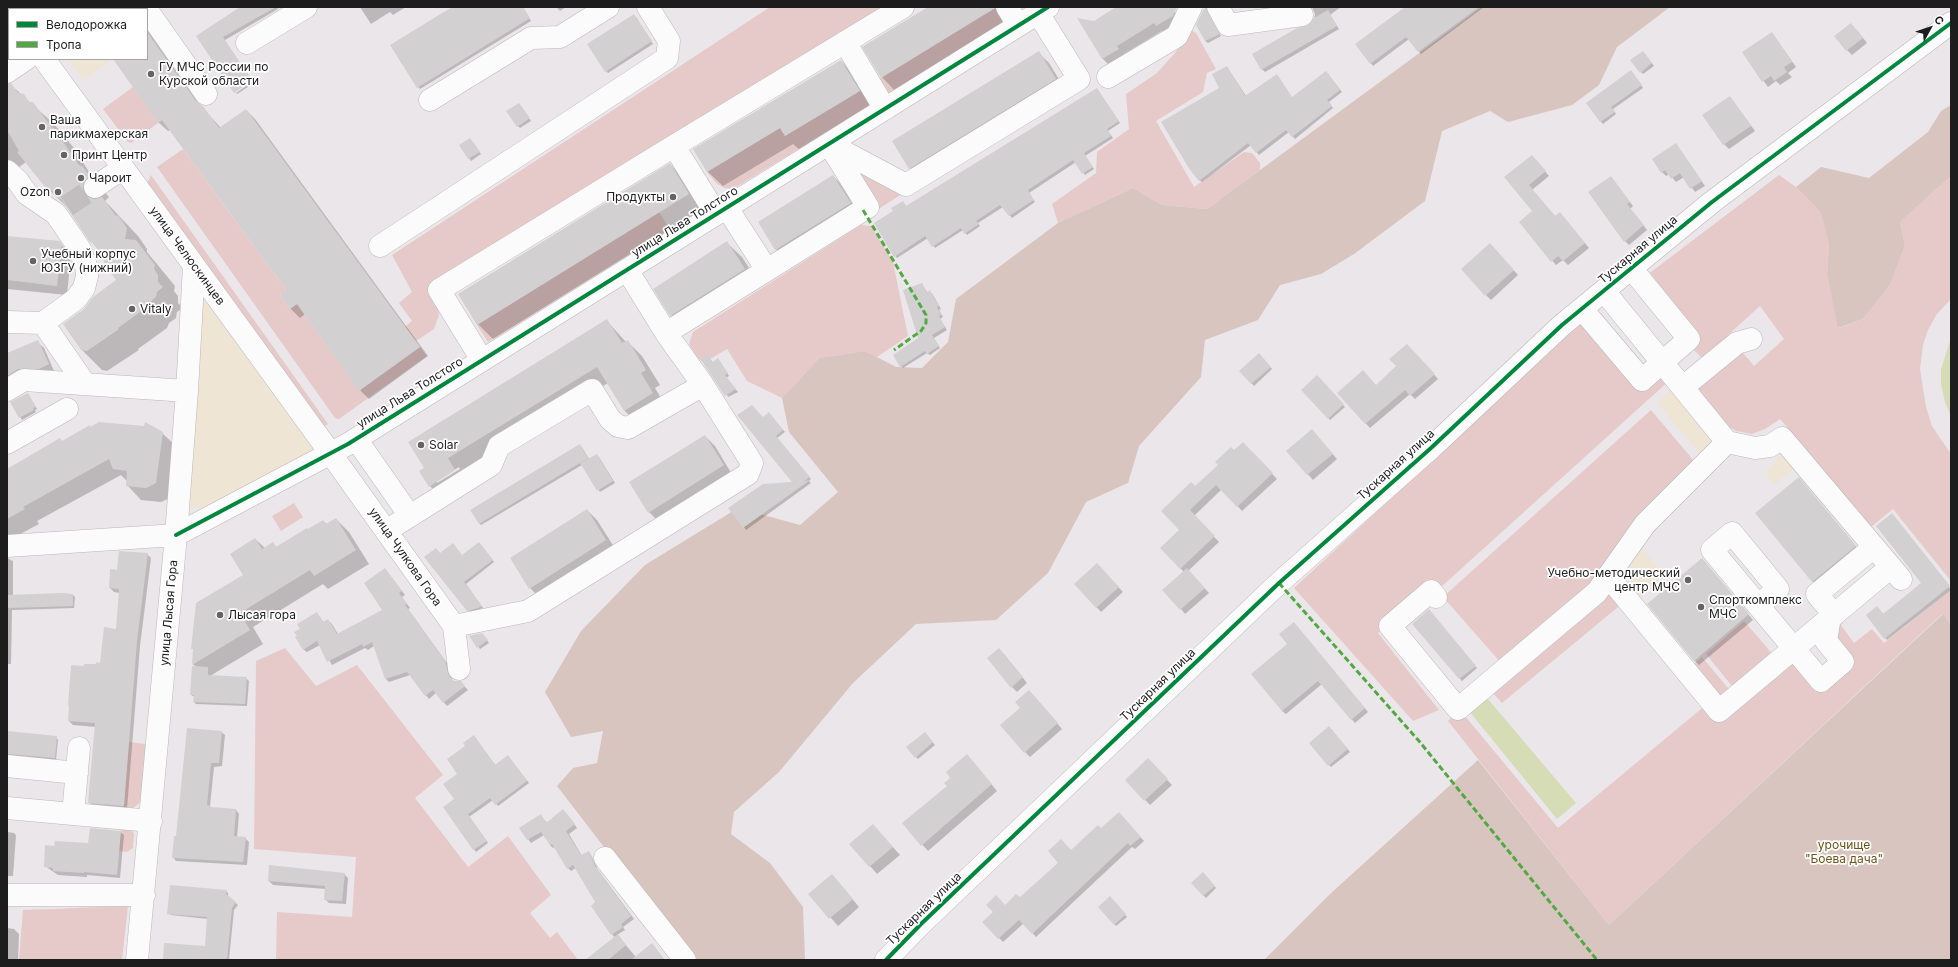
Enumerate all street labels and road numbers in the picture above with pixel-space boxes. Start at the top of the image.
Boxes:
street label: улица Льва Толстого [629,183,741,261]
street label: улица Челюскинцев [146,204,228,308]
street label: Тускарная улица [1595,213,1681,287]
street label: улица Льва Толстого [354,354,466,432]
street label: Тускарная улица [1354,427,1438,503]
street label: улица Чулкова Гора [366,505,444,609]
street label: улица Лысая Гора [157,559,181,667]
street label: Тускарная улица [1117,645,1199,725]
street label: Тускарная улица [883,869,965,949]

